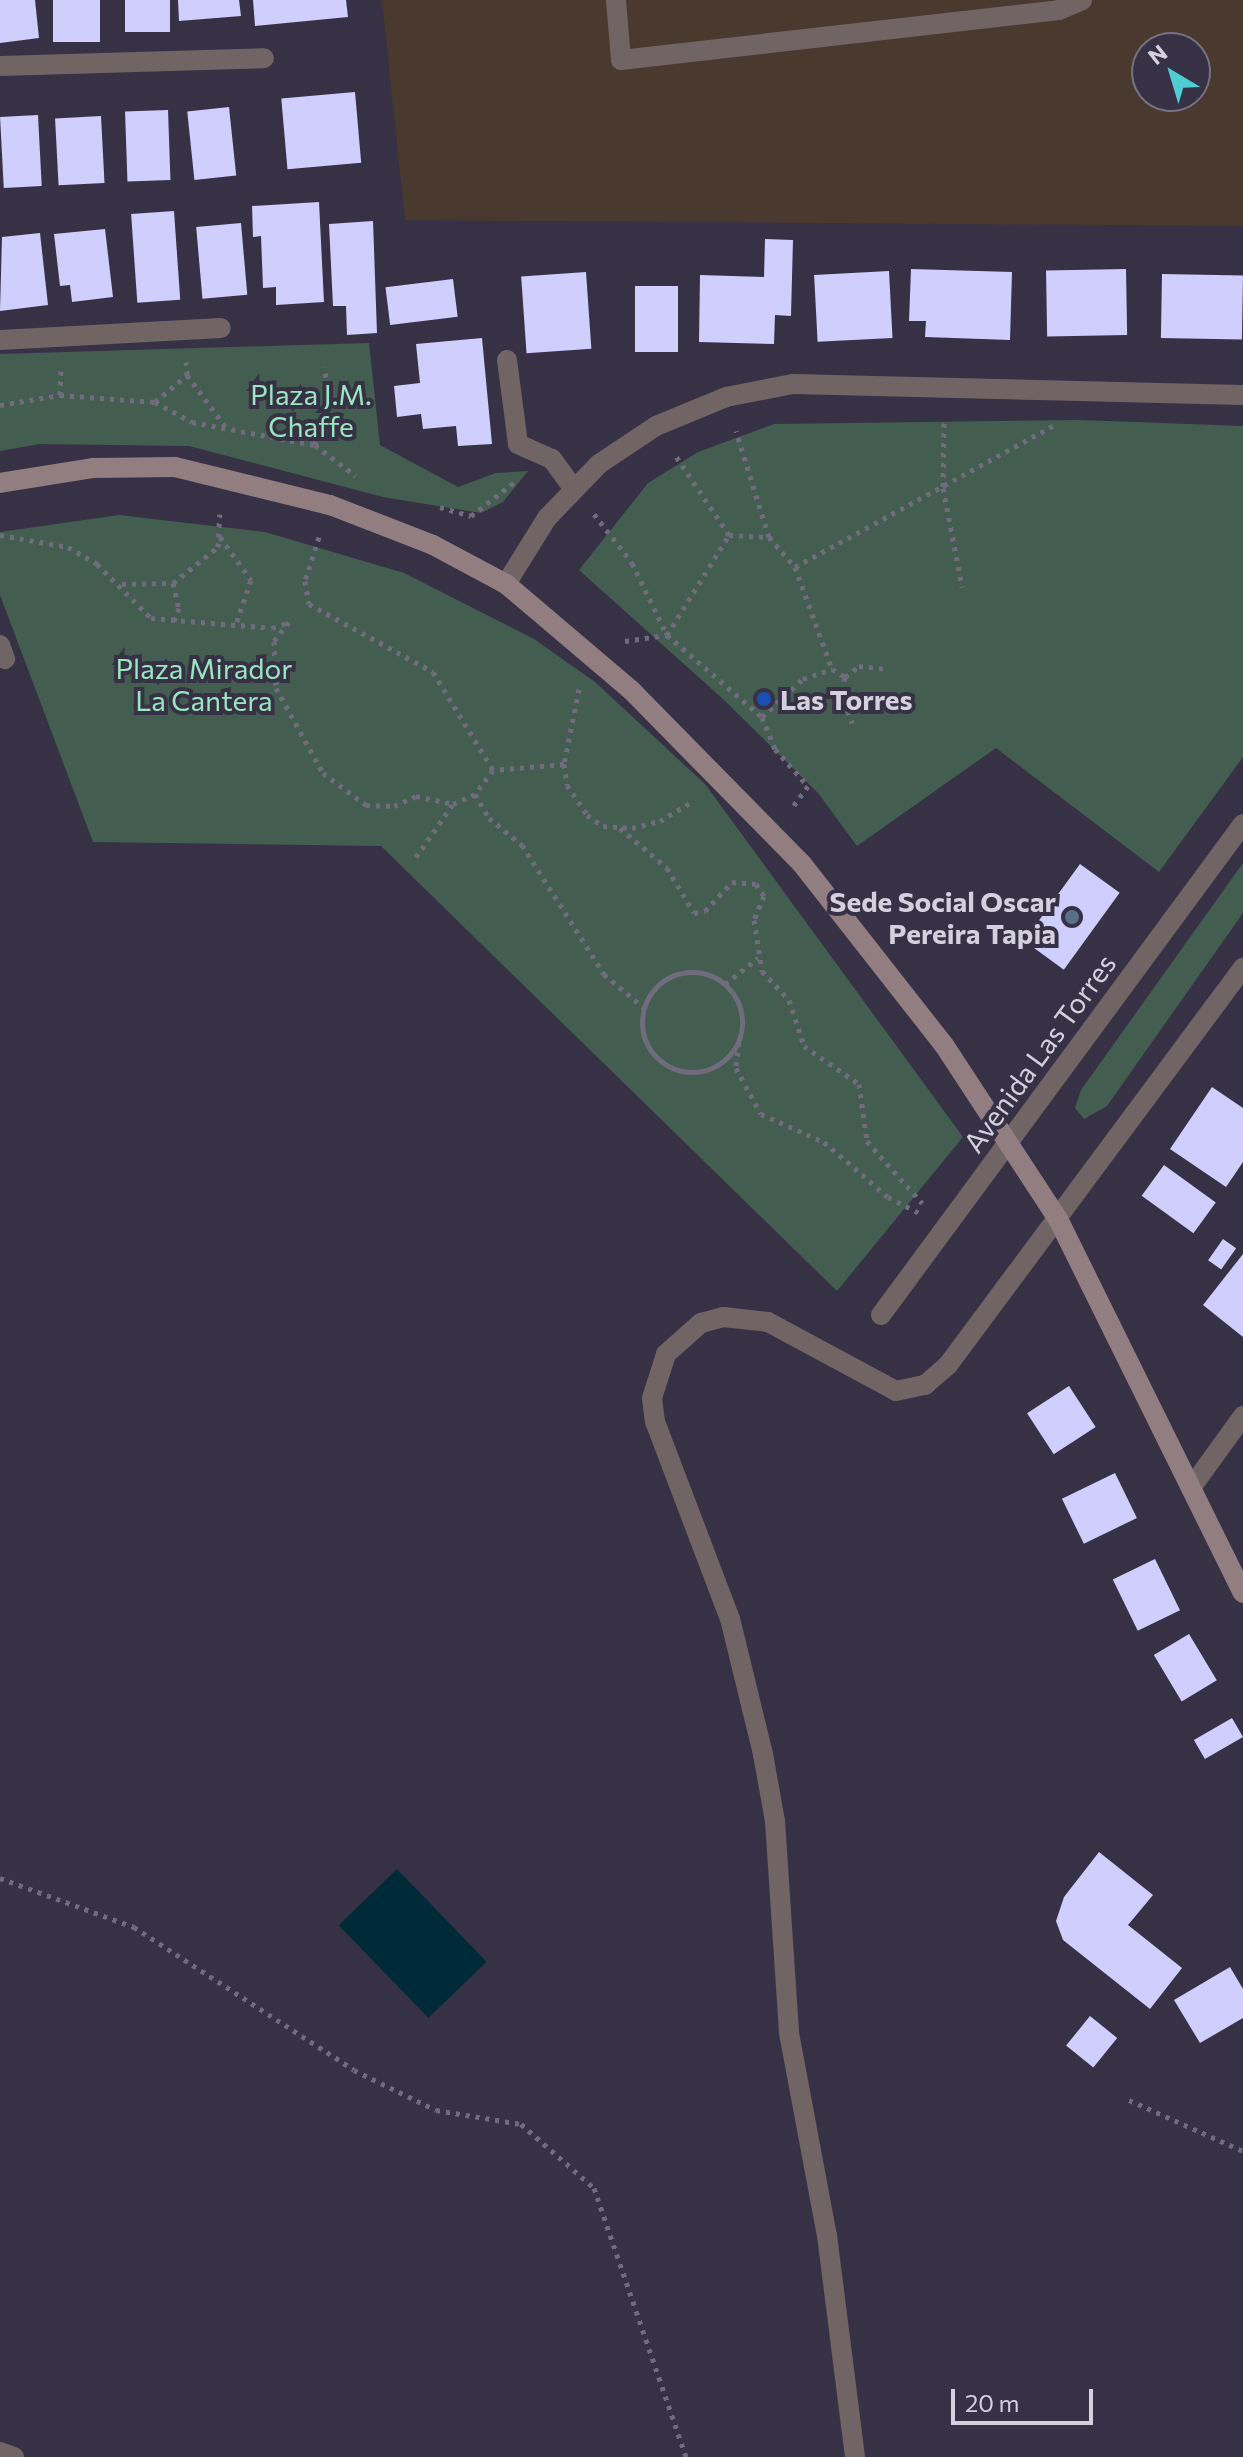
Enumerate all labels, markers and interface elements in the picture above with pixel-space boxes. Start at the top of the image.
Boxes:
north arrow [1131,32,1211,112]
text: N [1142,39,1172,70]
park label: Plaza J.M. Chaffe [250,377,372,443]
park label: Plaza Mirador La Cantera [116,651,292,717]
place label: Las Torres [780,682,913,716]
marker: Las Torres [755,690,773,708]
place label: Sede Social Oscar Pereira Tapia [830,884,1056,950]
marker: Sede Social Oscar Pereira Tapia [1063,908,1081,926]
street label: Avenida Las Torres [956,947,1122,1159]
scale bar [955,2373,1097,2423]
text: 20 m [965,2388,1019,2417]

